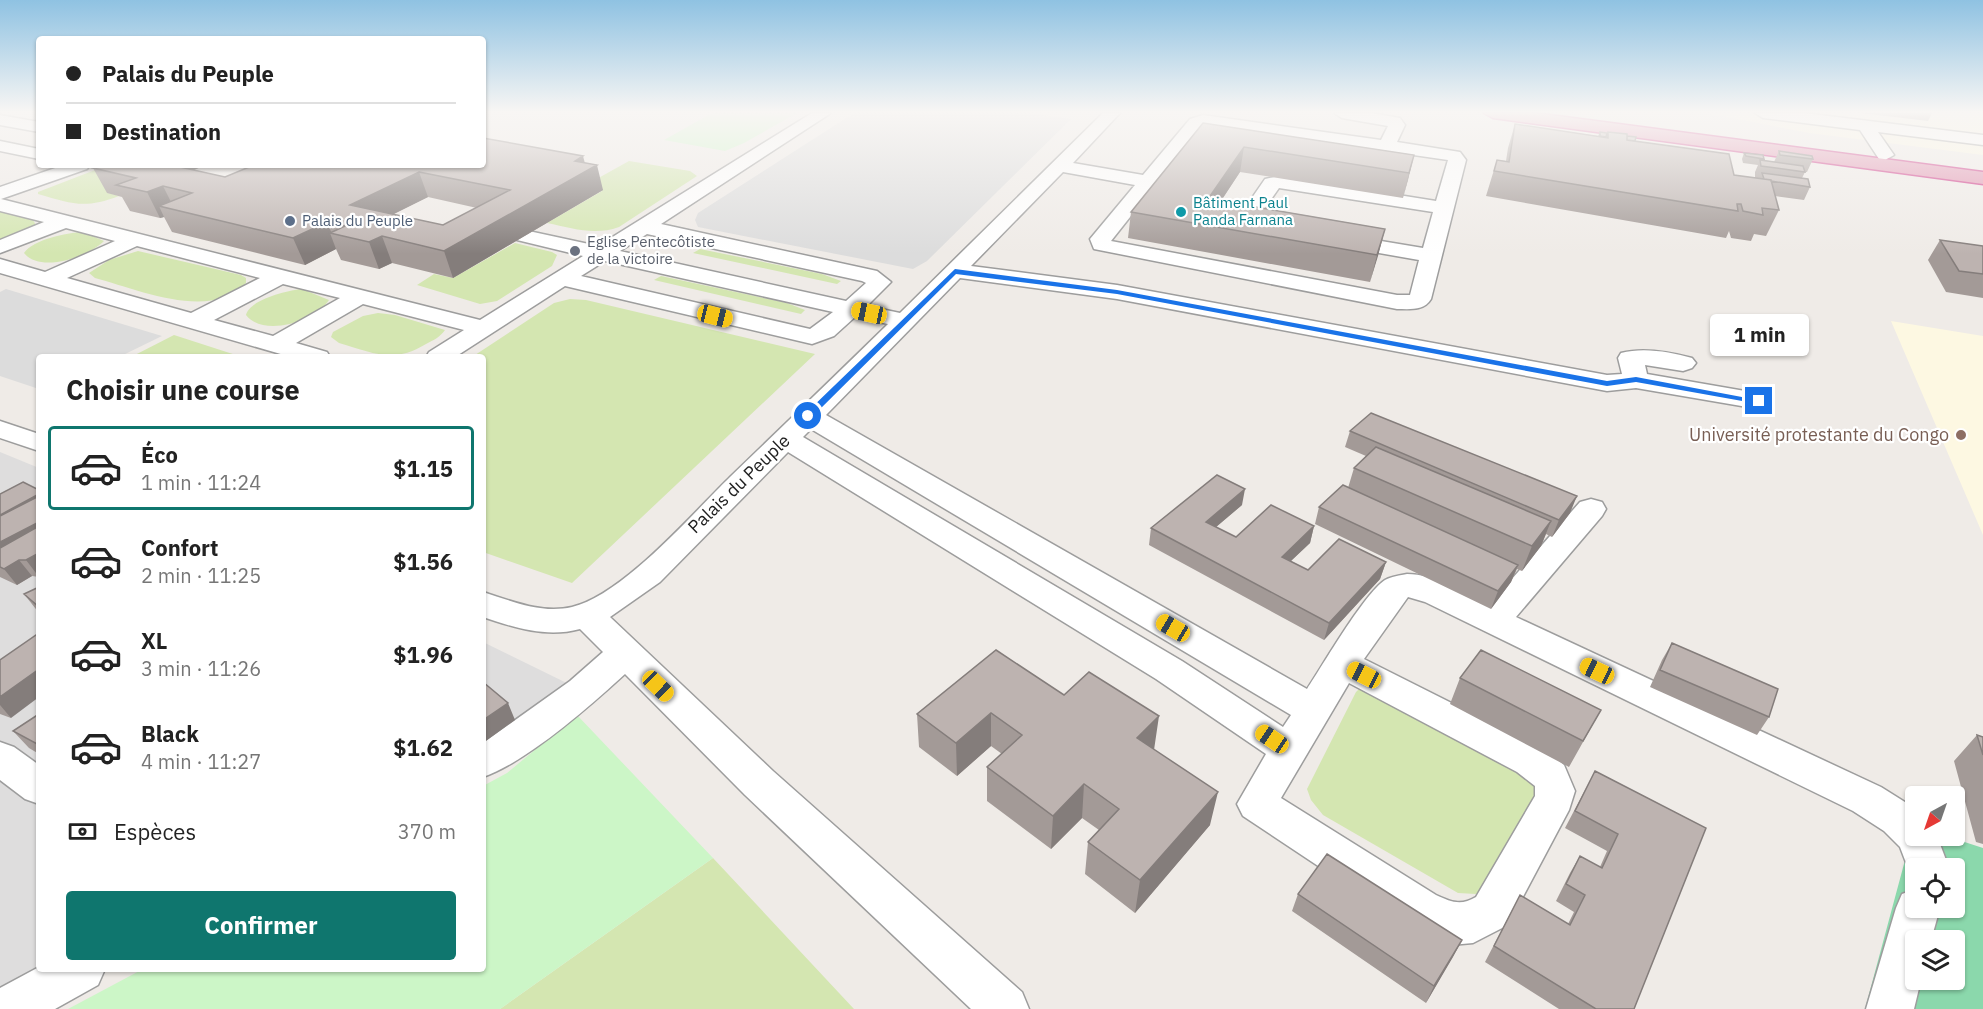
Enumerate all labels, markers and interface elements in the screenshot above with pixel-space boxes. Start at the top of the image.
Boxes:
text: Palais du Peuple [102,59,274,88]
text: Destination [102,117,221,146]
place label: Bâtiment Paul Panda Farnana [1193,193,1293,229]
marker: Bâtiment Paul Panda Farnana [1174,205,1188,219]
place label: Palais du Peuple [302,211,413,230]
marker: Palais du Peuple [283,214,297,228]
place label: Eglise Pentecôtiste de la victoire [587,232,715,268]
marker: Eglise Pentecôtiste de la victoire [568,244,582,258]
car [850,300,888,326]
car [695,303,735,329]
callout: 1 min [1710,314,1808,356]
text: 1 min [1733,321,1786,348]
text: Choisir une course [66,372,300,407]
route end [1745,387,1772,414]
route start [794,402,821,429]
place label: Université protestante du Congo [1689,423,1949,446]
marker: Université protestante du Congo [1954,428,1968,442]
street label: Palais du Peuple [683,429,795,538]
text: Éco [141,440,178,469]
icon: car [69,441,123,495]
text: $1.15 [393,454,453,483]
text: 1 min · 11:24 [141,469,261,496]
text: Confort [141,533,219,562]
icon: car [69,534,123,588]
text: $1.56 [393,547,453,576]
text: 2 min · 11:25 [141,562,261,589]
car [1153,611,1193,645]
text: XL [141,626,167,655]
icon: car [69,627,123,681]
text: $1.96 [393,640,453,669]
text: 3 min · 11:26 [141,655,261,682]
car [1577,655,1617,687]
car [1344,659,1384,691]
car [639,667,677,705]
text: Black [141,719,199,748]
icon: car [69,720,123,774]
car [1252,721,1292,757]
text: $1.62 [393,733,453,762]
text: 4 min · 11:27 [141,748,261,775]
north arrow [1905,786,1965,846]
map controls [1905,786,1965,990]
icon: cash [66,815,99,848]
text: Espèces [114,817,196,846]
text: 370 m [398,818,456,845]
button: locate [1905,858,1965,918]
button: Confirmer [66,891,456,960]
button: layers [1905,930,1965,990]

